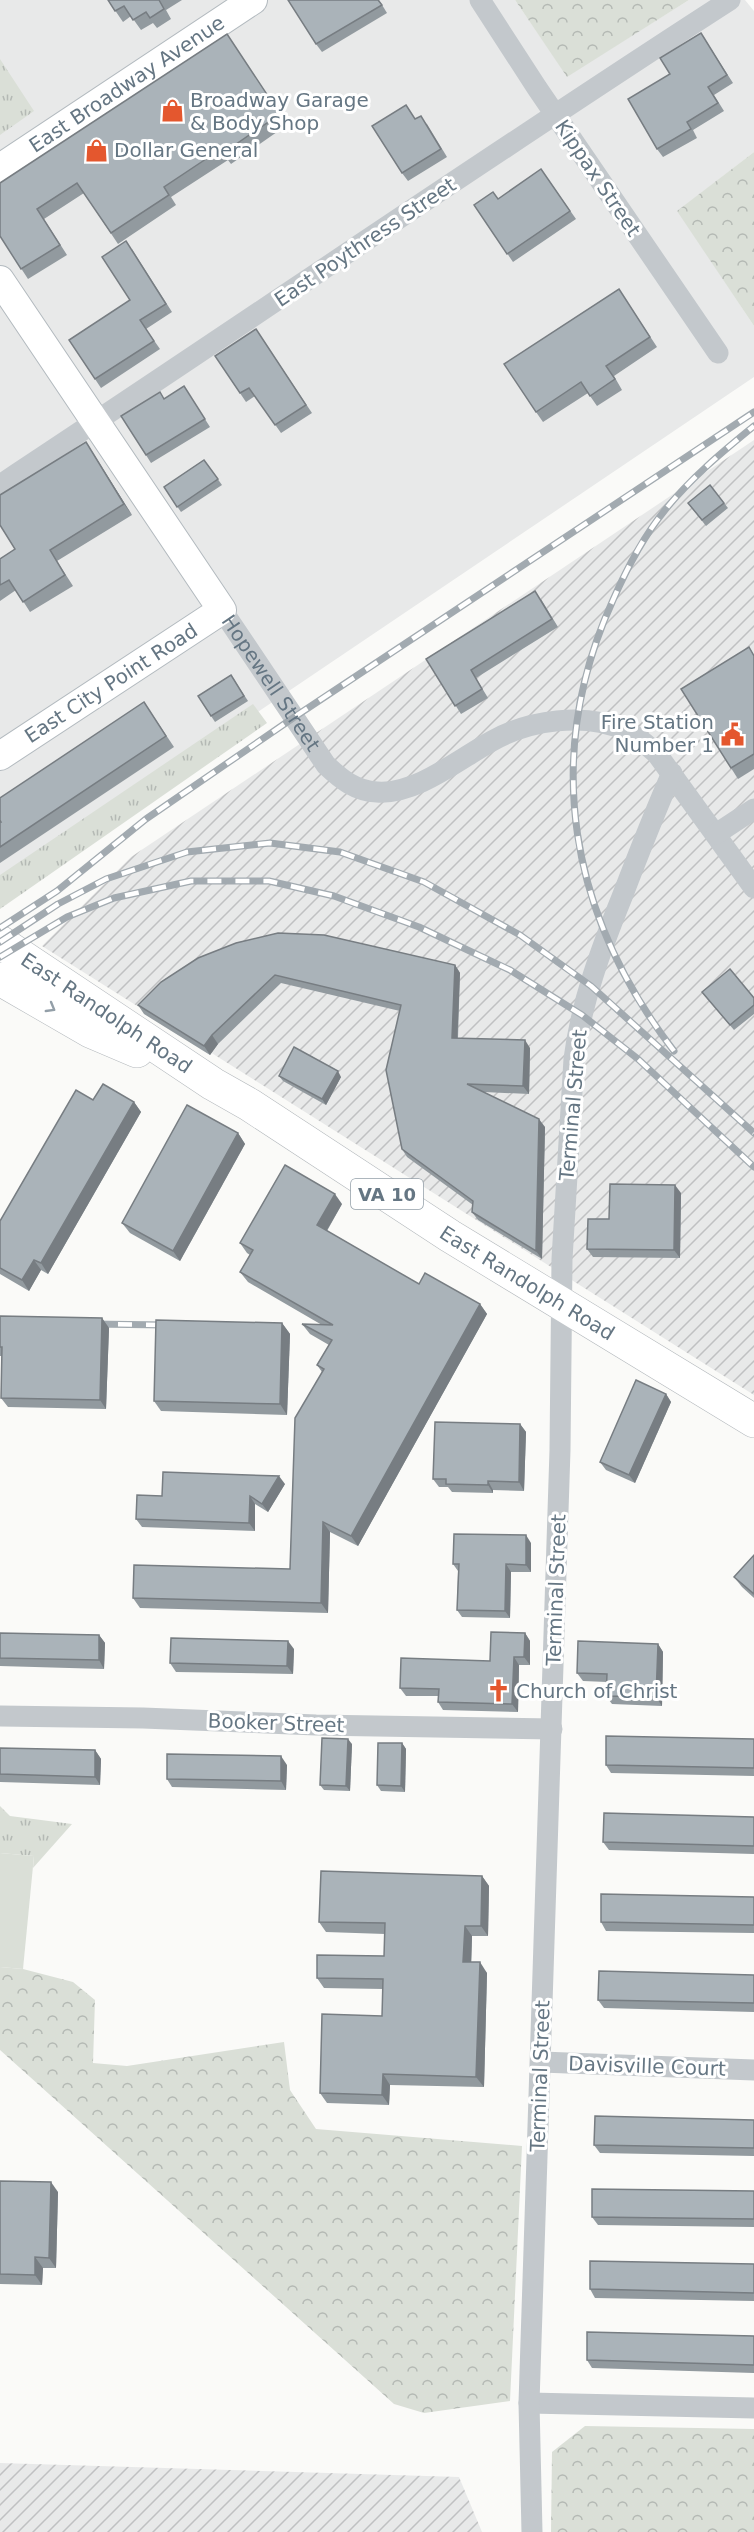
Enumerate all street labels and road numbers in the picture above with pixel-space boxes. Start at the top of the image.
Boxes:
street label: East Broadway Avenue [24,10,229,157]
street label: Kippax Street [550,115,646,241]
street label: East Poythress Street [270,172,460,312]
street label: Hopewell Street [217,610,325,756]
street label: East City Point Road [20,618,202,748]
street label: East Randolph Road [16,947,197,1079]
street label: Terminal Street [554,1028,592,1183]
road number: VA 10 [351,1179,423,1209]
street label: East Randolph Road [435,1221,619,1345]
street label: Terminal Street [541,1514,571,1667]
street label: Booker Street [207,1709,345,1737]
street label: Terminal Street [525,2000,555,2153]
street label: Davisville Court [568,2051,726,2081]

